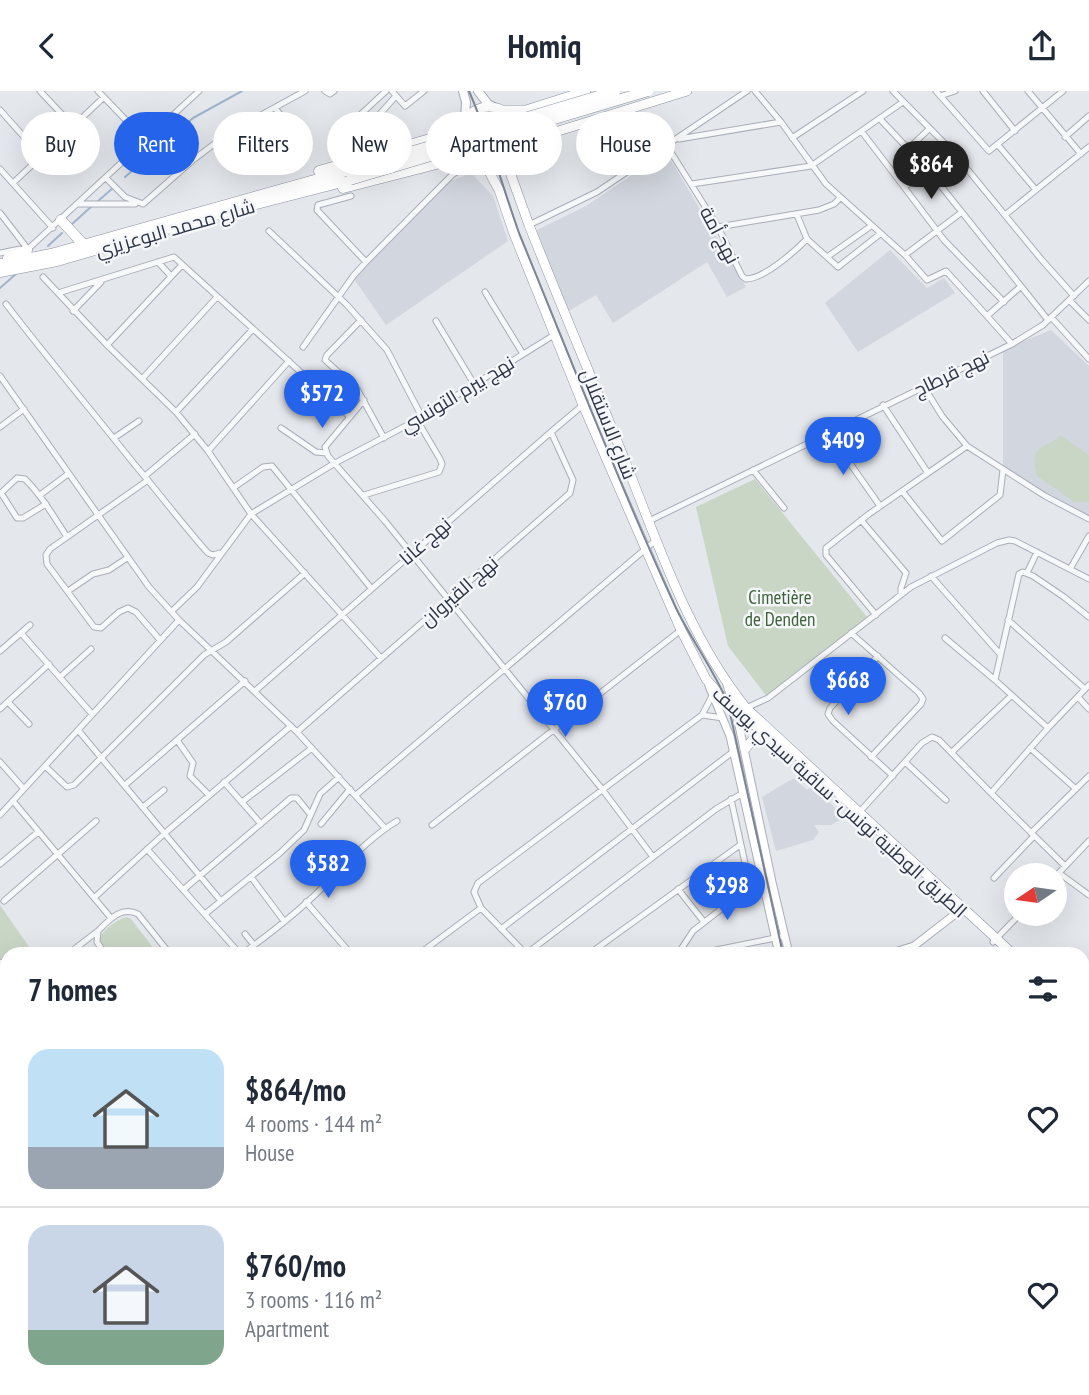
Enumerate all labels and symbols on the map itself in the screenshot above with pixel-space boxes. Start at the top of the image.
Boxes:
pin: $864 [890,141,972,201]
street label: شارع محمد البوعزيزي [93,194,258,265]
street label: نهج أمة [693,202,745,269]
street label: نهج قرطاج [909,344,994,403]
street label: نهج بيرم التونسي [395,350,520,440]
street label: شارع الاستقلال [574,365,642,483]
pin: $572 [281,371,363,430]
pin: $409 [802,417,884,477]
street label: نهج غانا [394,512,457,572]
street label: نهج القيروان [415,551,504,633]
park label: Cimetière de Denden [745,585,815,631]
pin: $668 [807,657,889,717]
pin: $760 [524,679,606,739]
street label: الطريق الوطنية تونس - ساقية سيدي يوسف [706,681,972,925]
pin: $582 [287,841,369,900]
pin: $298 [686,863,768,922]
north arrow [1004,863,1068,926]

